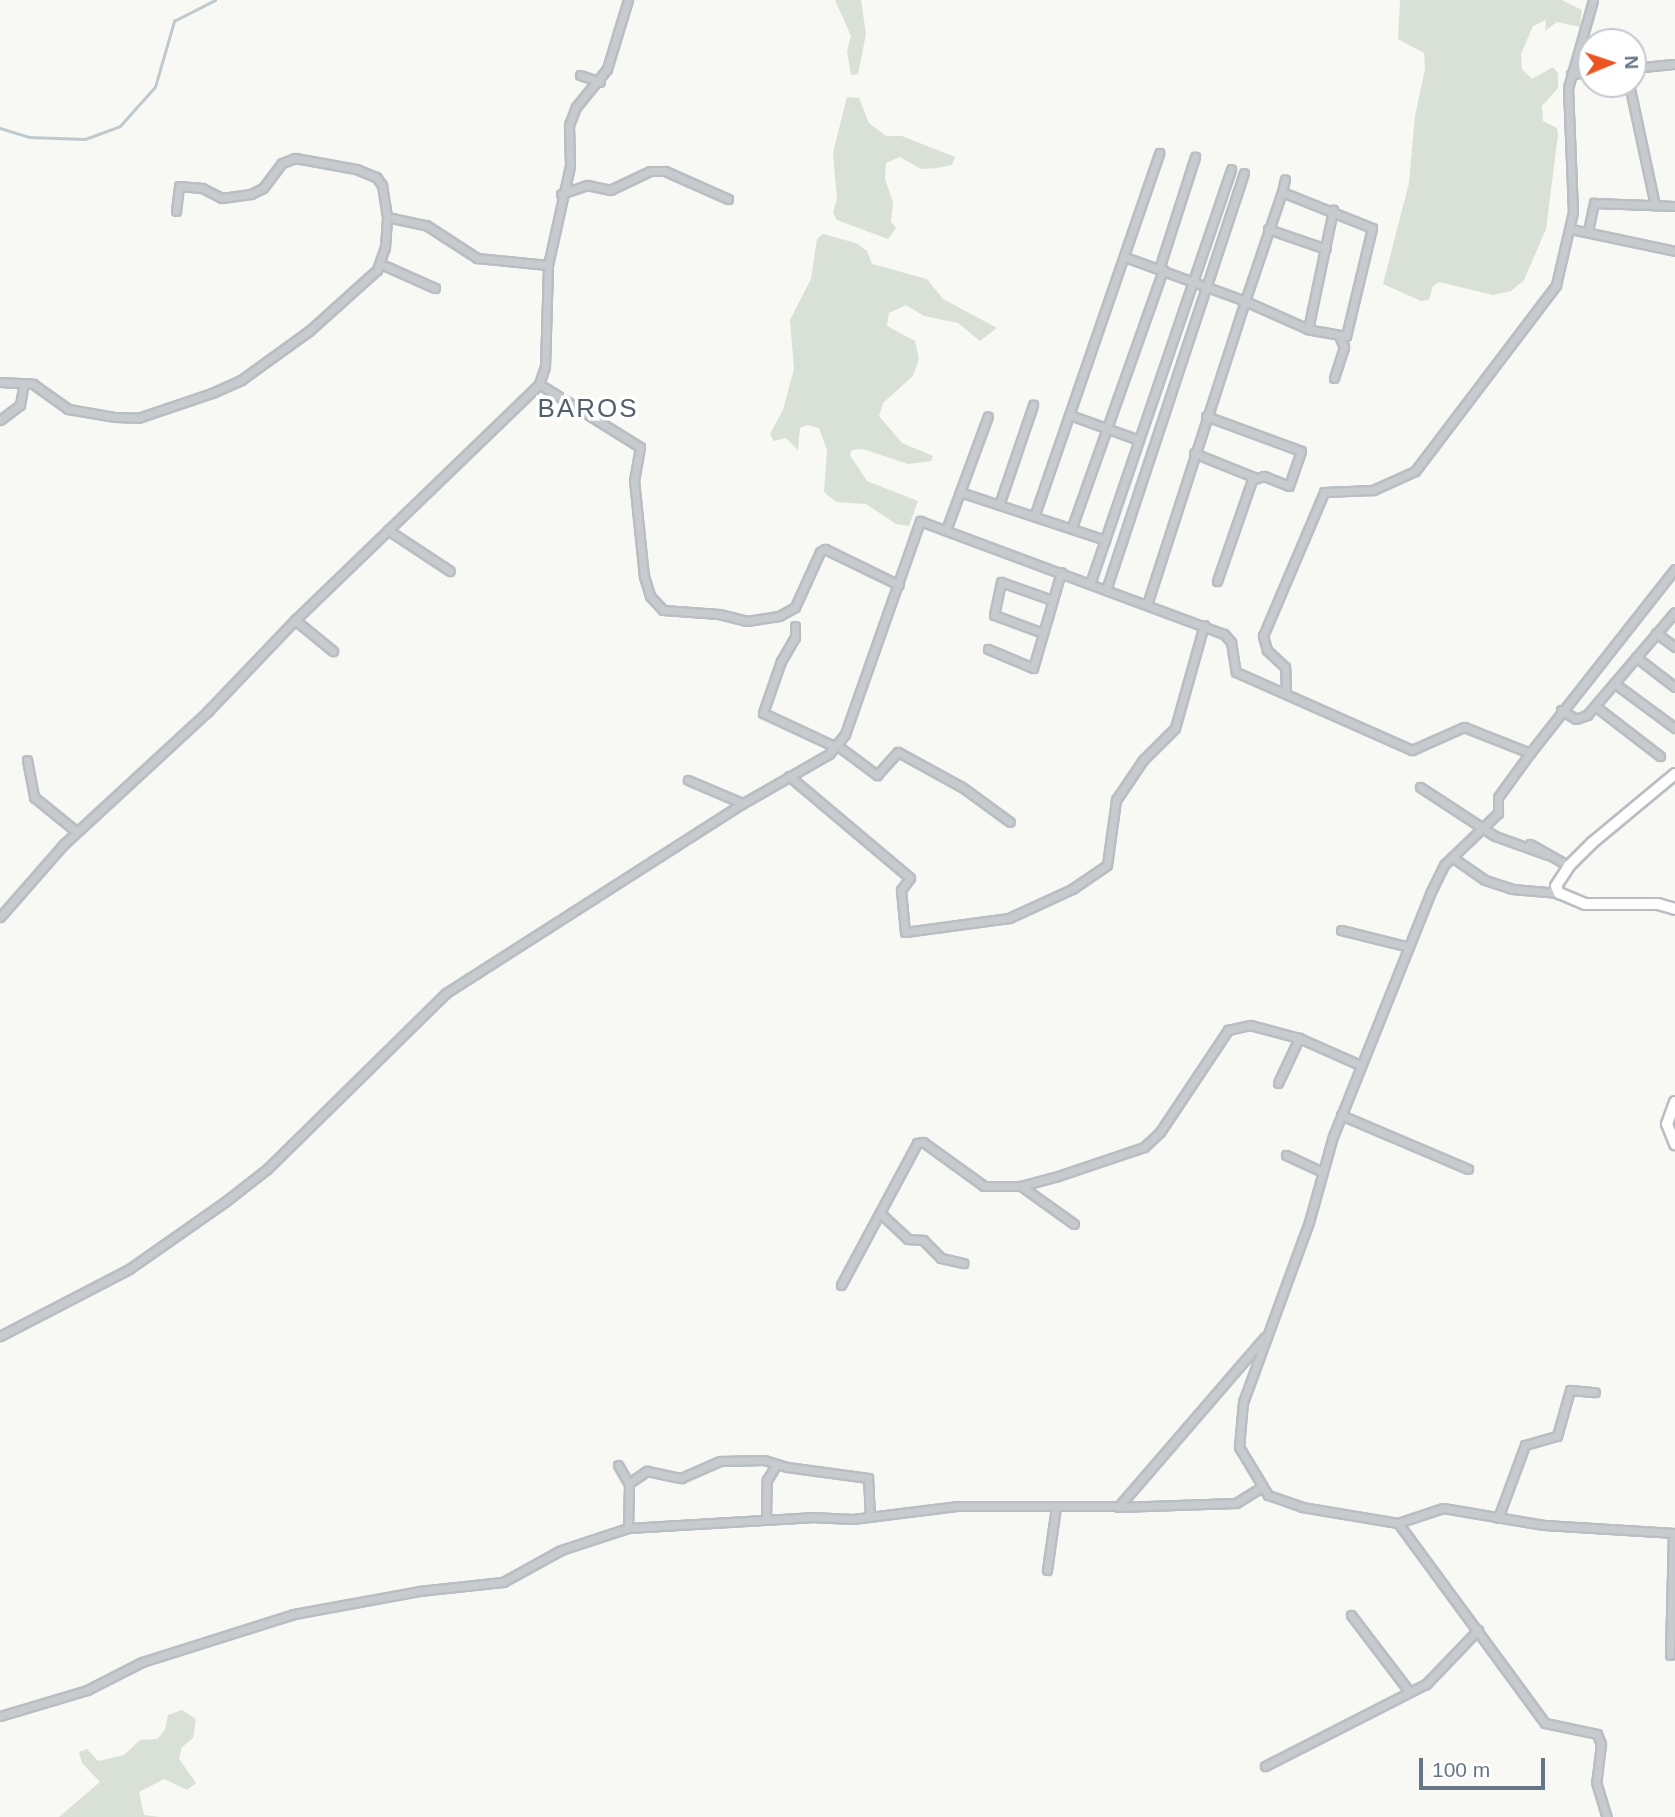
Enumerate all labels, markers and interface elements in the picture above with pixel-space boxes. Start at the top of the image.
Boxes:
north arrow [1577,28,1647,98]
text: N [1621,55,1642,70]
district label: BAROS [538,393,638,425]
scale bar [1423,1744,1549,1788]
text: 100 m [1432,1758,1490,1781]

